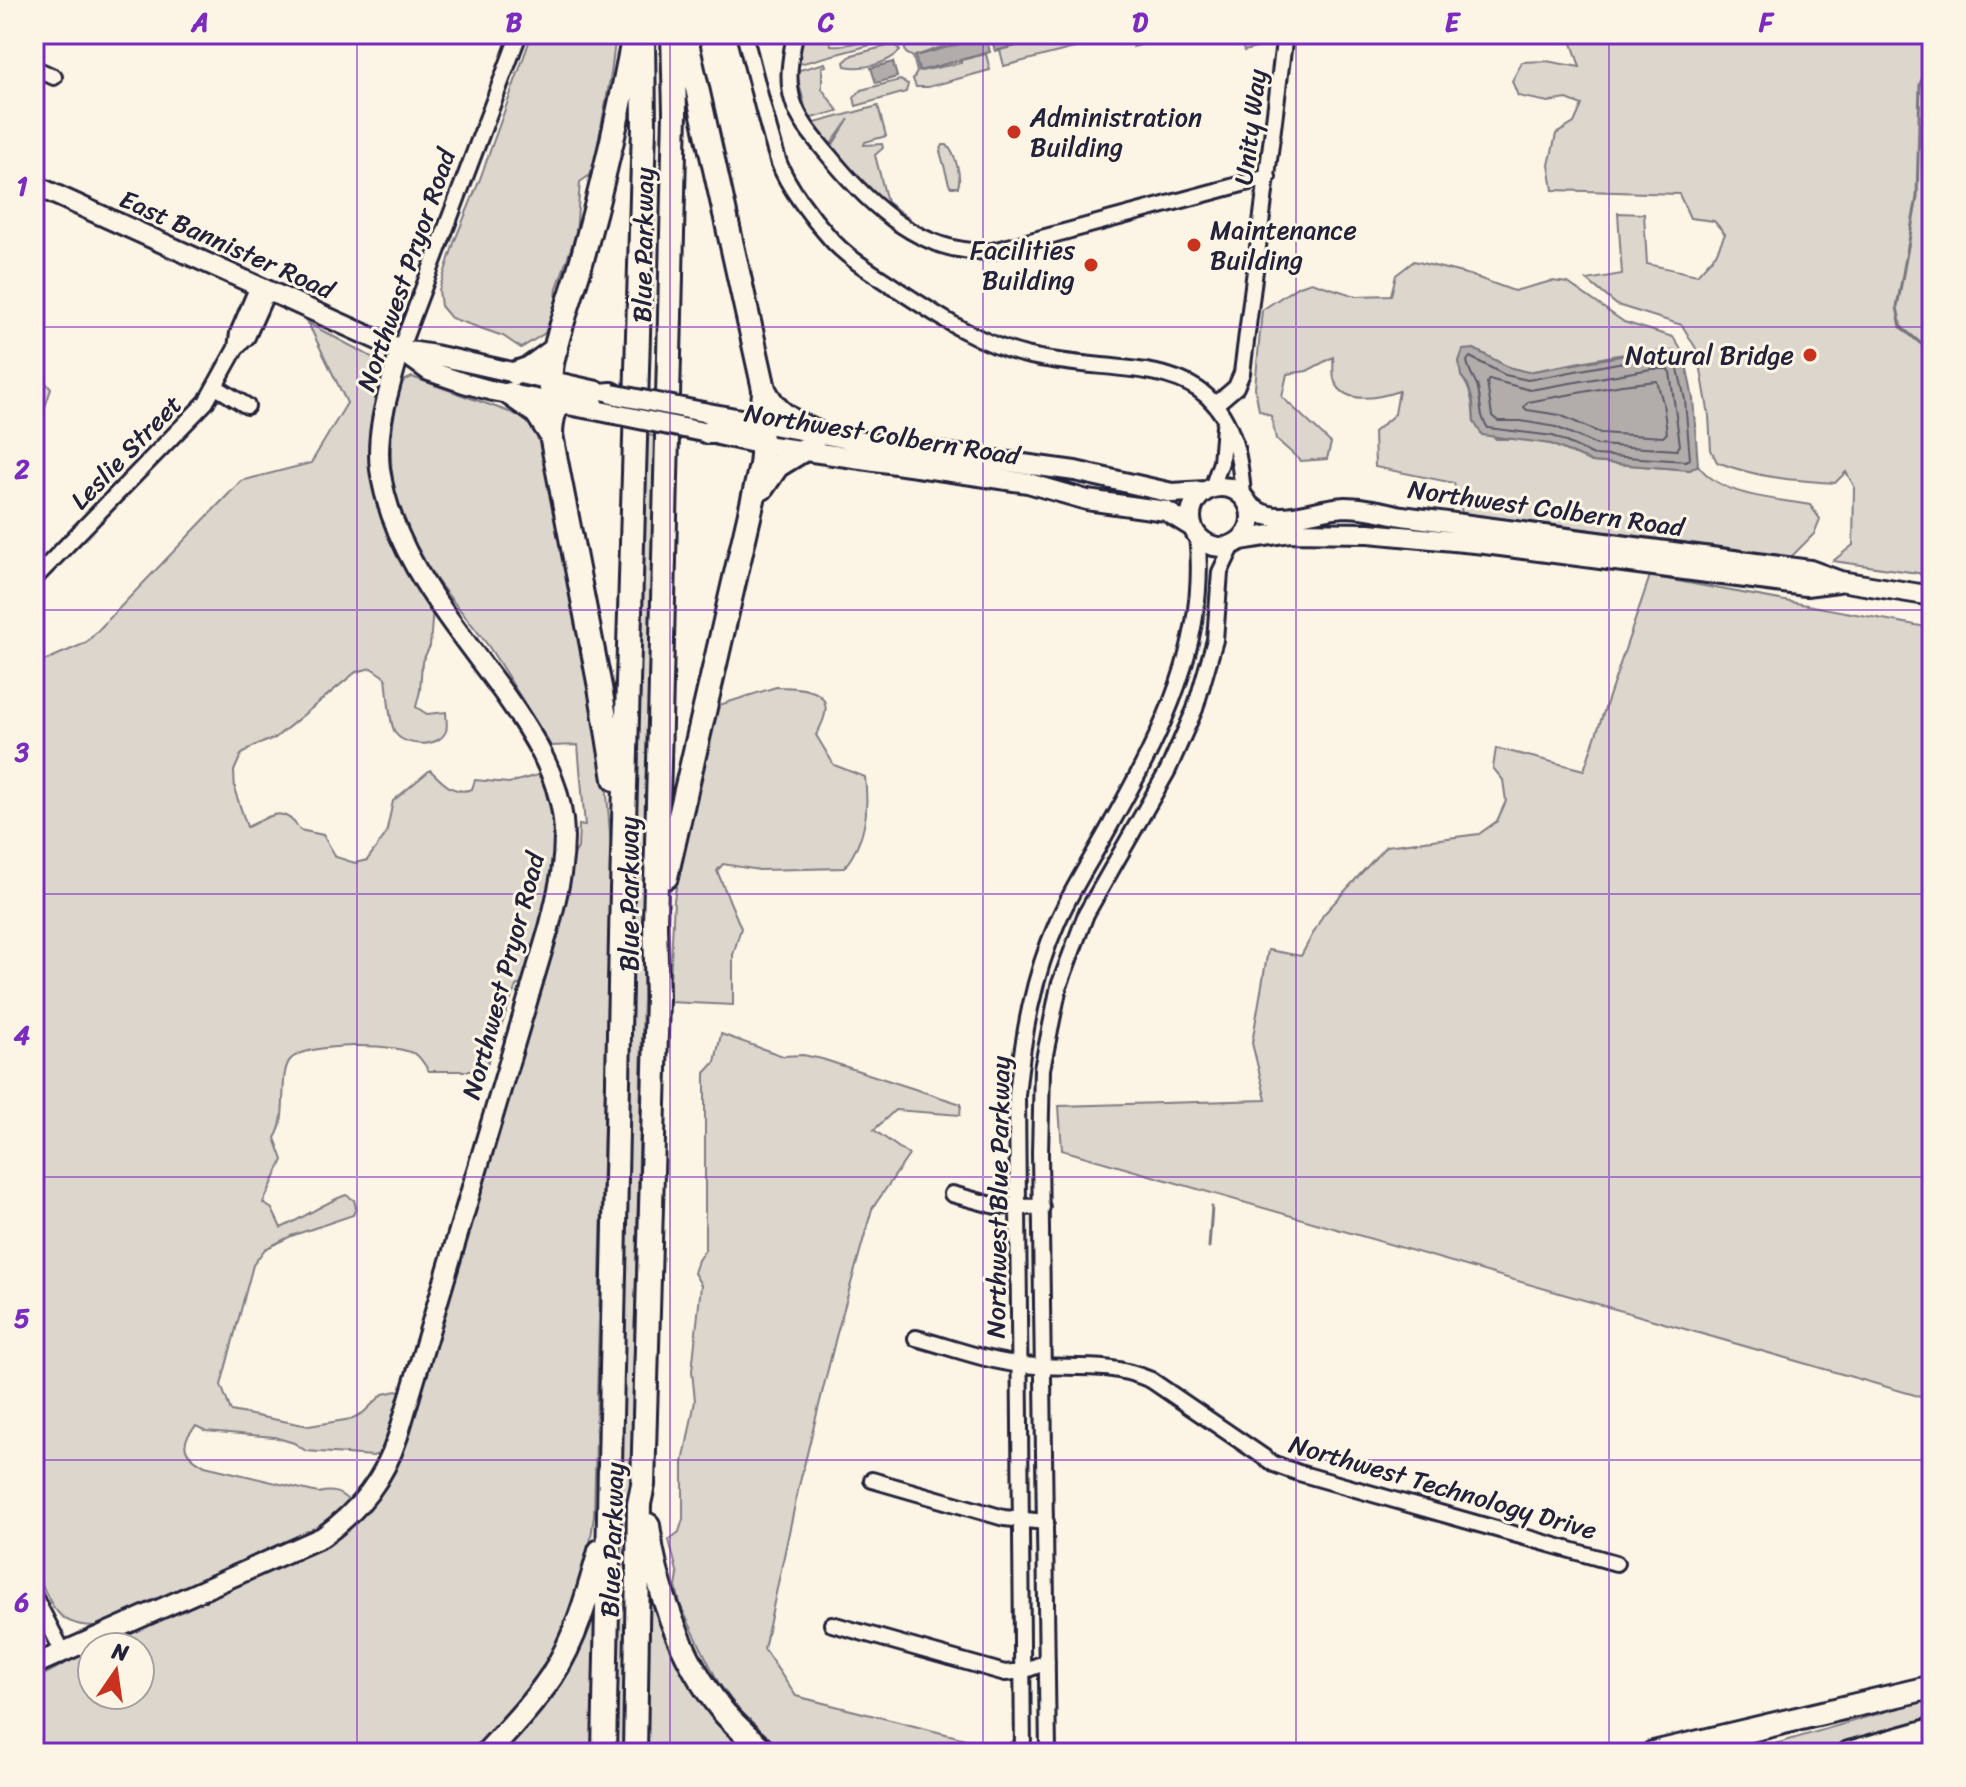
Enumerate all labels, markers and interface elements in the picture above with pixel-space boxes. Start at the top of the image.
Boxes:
text: A [190,0,209,45]
text: B [506,0,523,45]
text: C [817,0,835,45]
text: D [1132,0,1148,45]
text: E [1445,0,1462,45]
text: F [1758,0,1775,45]
street label: Unity Way [1220,66,1280,188]
place label: Administration Building [1029,94,1202,170]
marker: Administration Building [1005,123,1023,141]
street label: Northwest Pryor Road [343,140,470,397]
text: 1 [16,163,28,209]
street label: Blue Parkway [619,167,667,323]
street label: East Bannister Road [112,176,344,313]
place label: Maintenance Building [1210,207,1357,283]
place label: Facilities Building [970,227,1076,303]
marker: Maintenance Building [1185,236,1203,254]
marker: Facilities Building [1082,256,1100,274]
place label: Natural Bridge [1625,332,1794,378]
marker: Natural Bridge [1801,346,1819,364]
street label: Leslie Street [58,383,194,521]
street label: Northwest Colbern Road [741,390,1025,479]
text: 2 [13,446,30,492]
street label: Northwest Colbern Road [1405,466,1689,550]
text: 3 [14,729,30,775]
street label: Blue Parkway [606,816,652,972]
street label: Northwest Pryor Road [448,845,559,1104]
text: 4 [14,1012,30,1058]
street label: Northwest Blue Parkway [973,1055,1023,1339]
text: 5 [14,1295,30,1341]
street label: Northwest Technology Drive [1284,1421,1602,1553]
street label: Blue Parkway [586,1461,638,1618]
text: 6 [14,1579,30,1625]
north arrow [76,1631,156,1711]
text: N [108,1631,133,1673]

